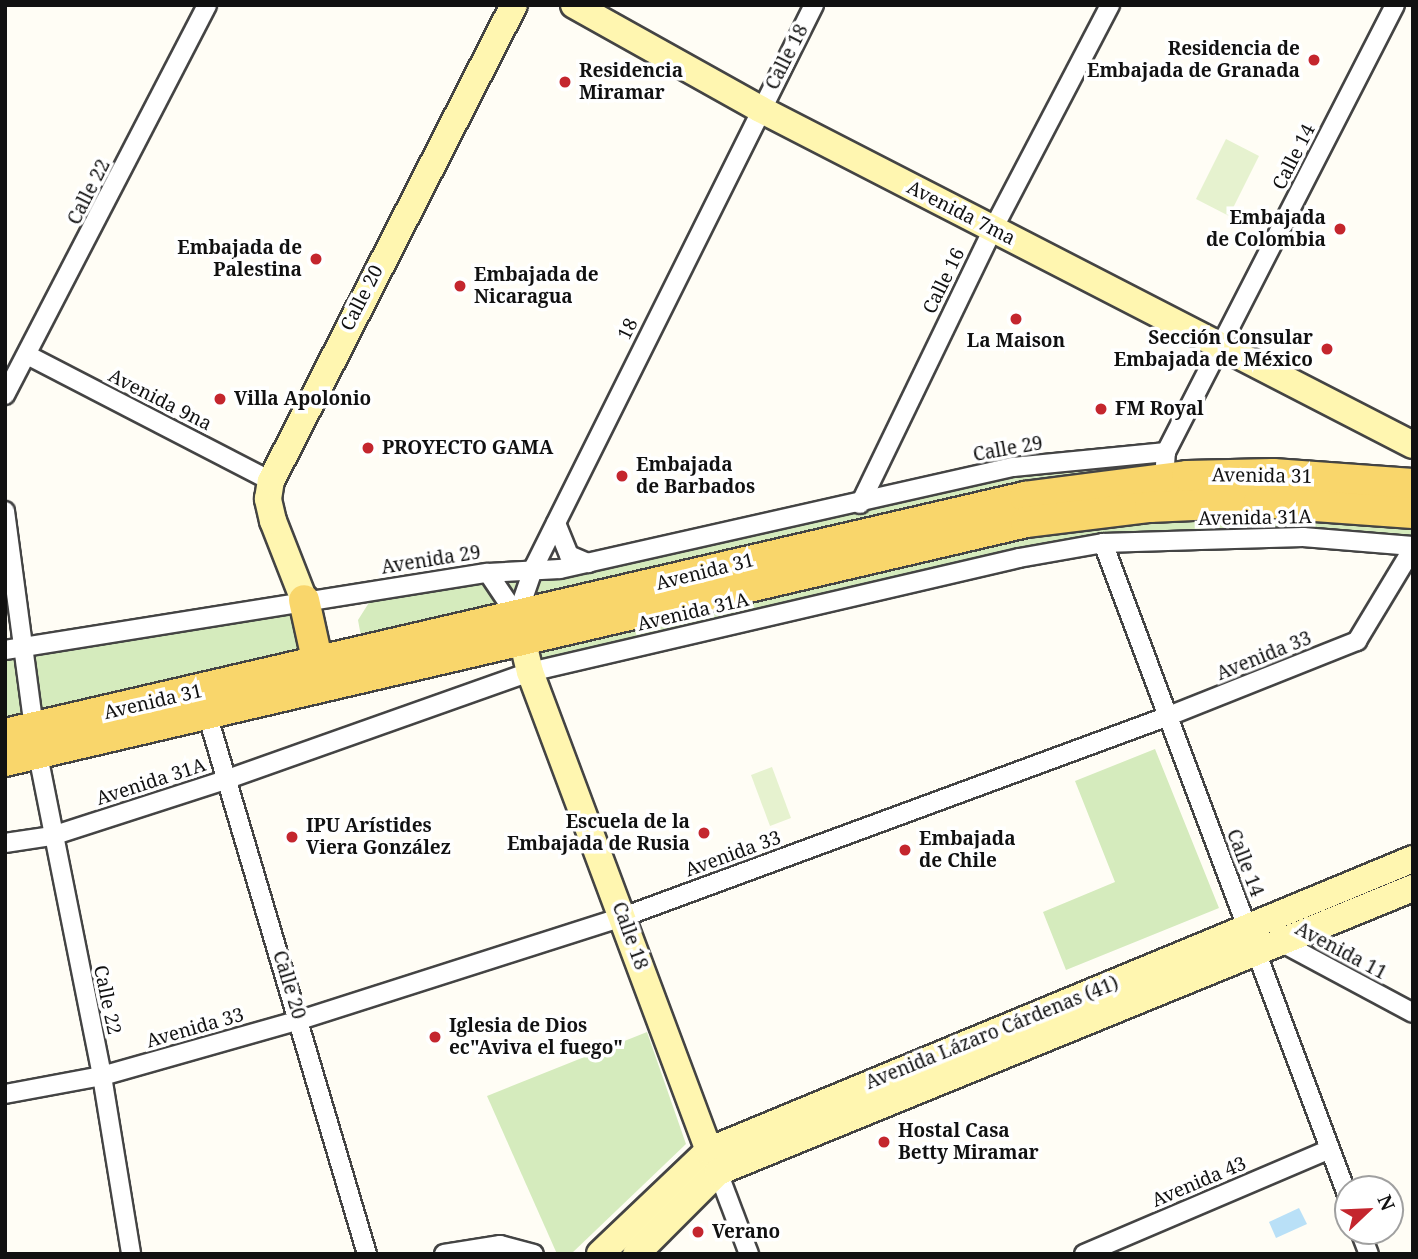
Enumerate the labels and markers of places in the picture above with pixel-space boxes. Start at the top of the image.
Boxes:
place label: Residencia de Embajada de Granada [1087,38,1300,82]
marker: Residencia de Embajada de Granada [1306,52,1322,68]
place label: Residencia Miramar [579,60,683,104]
marker: Residencia Miramar [557,74,573,90]
place label: Embajada de Colombia [1206,207,1326,251]
marker: Embajada de Colombia [1332,221,1348,237]
place label: Embajada de Palestina [177,237,302,281]
marker: Embajada de Palestina [308,251,324,267]
place label: Embajada de Nicaragua [474,264,599,308]
marker: Embajada de Nicaragua [452,278,468,294]
marker: La Maison [1008,311,1024,327]
place label: Sección Consular Embajada de México [1114,327,1313,371]
place label: La Maison [967,330,1065,352]
marker: Sección Consular Embajada de México [1319,341,1335,357]
place label: Villa Apolonio [234,388,371,410]
marker: Villa Apolonio [212,391,228,407]
place label: FM Royal [1115,398,1204,420]
marker: FM Royal [1093,401,1109,417]
place label: PROYECTO GAMA [382,437,553,459]
marker: PROYECTO GAMA [360,440,376,456]
place label: Embajada de Barbados [636,454,755,498]
marker: Embajada de Barbados [614,468,630,484]
place label: Escuela de la Embajada de Rusia [507,811,690,855]
place label: IPU Arístides Viera González [306,815,451,859]
marker: Escuela de la Embajada de Rusia [696,825,712,841]
place label: Embajada de Chile [919,828,1016,872]
marker: IPU Arístides Viera González [284,829,300,845]
marker: Embajada de Chile [897,842,913,858]
place label: Iglesia de Dios ec"Aviva el fuego" [449,1015,623,1059]
marker: Iglesia de Dios ec"Aviva el fuego" [427,1029,443,1045]
place label: Hostal Casa Betty Miramar [898,1120,1039,1164]
marker: Hostal Casa Betty Miramar [876,1134,892,1150]
place label: Verano [712,1221,780,1243]
marker: Verano [690,1224,706,1240]

